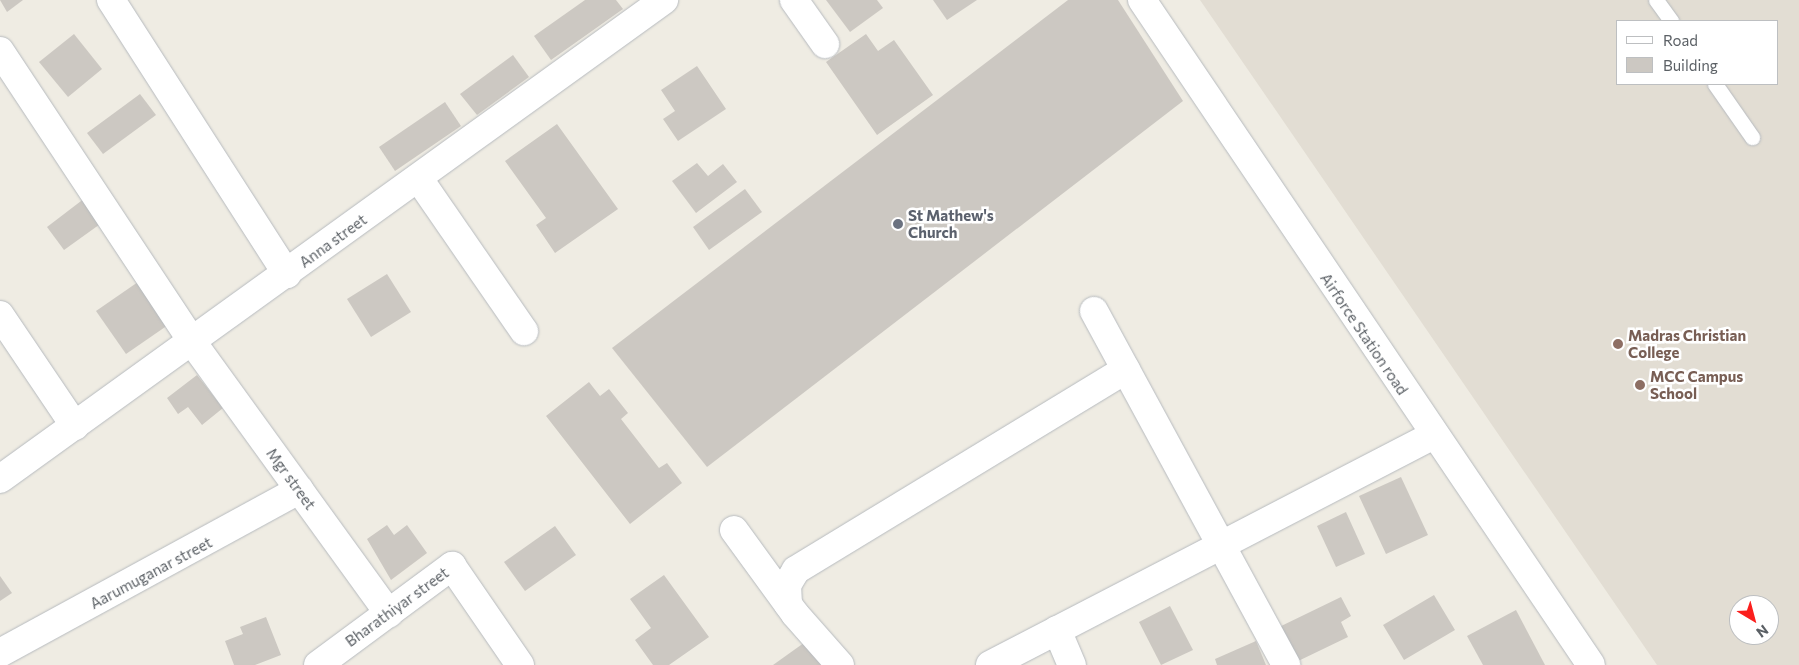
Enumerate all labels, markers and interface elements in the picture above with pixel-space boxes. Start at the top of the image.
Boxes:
legend [1616,20,1779,85]
text: Road [1663,31,1698,49]
text: Building [1663,56,1718,74]
place label: St Mathew's Church [908,206,994,241]
street label: Anna street [296,211,370,271]
marker: St Mathew's Church [892,218,904,230]
street label: Airforce Station road [1317,270,1411,398]
place label: Madras Christian College [1628,326,1746,361]
marker: Madras Christian College [1612,338,1624,350]
place label: MCC Campus School [1650,367,1743,402]
marker: MCC Campus School [1634,379,1646,391]
street label: Mgr street [263,445,319,513]
street label: Aarumuganar street [87,533,215,613]
street label: Bharathiyar street [342,563,452,651]
north arrow [1729,595,1779,645]
text: N [1753,622,1772,642]

